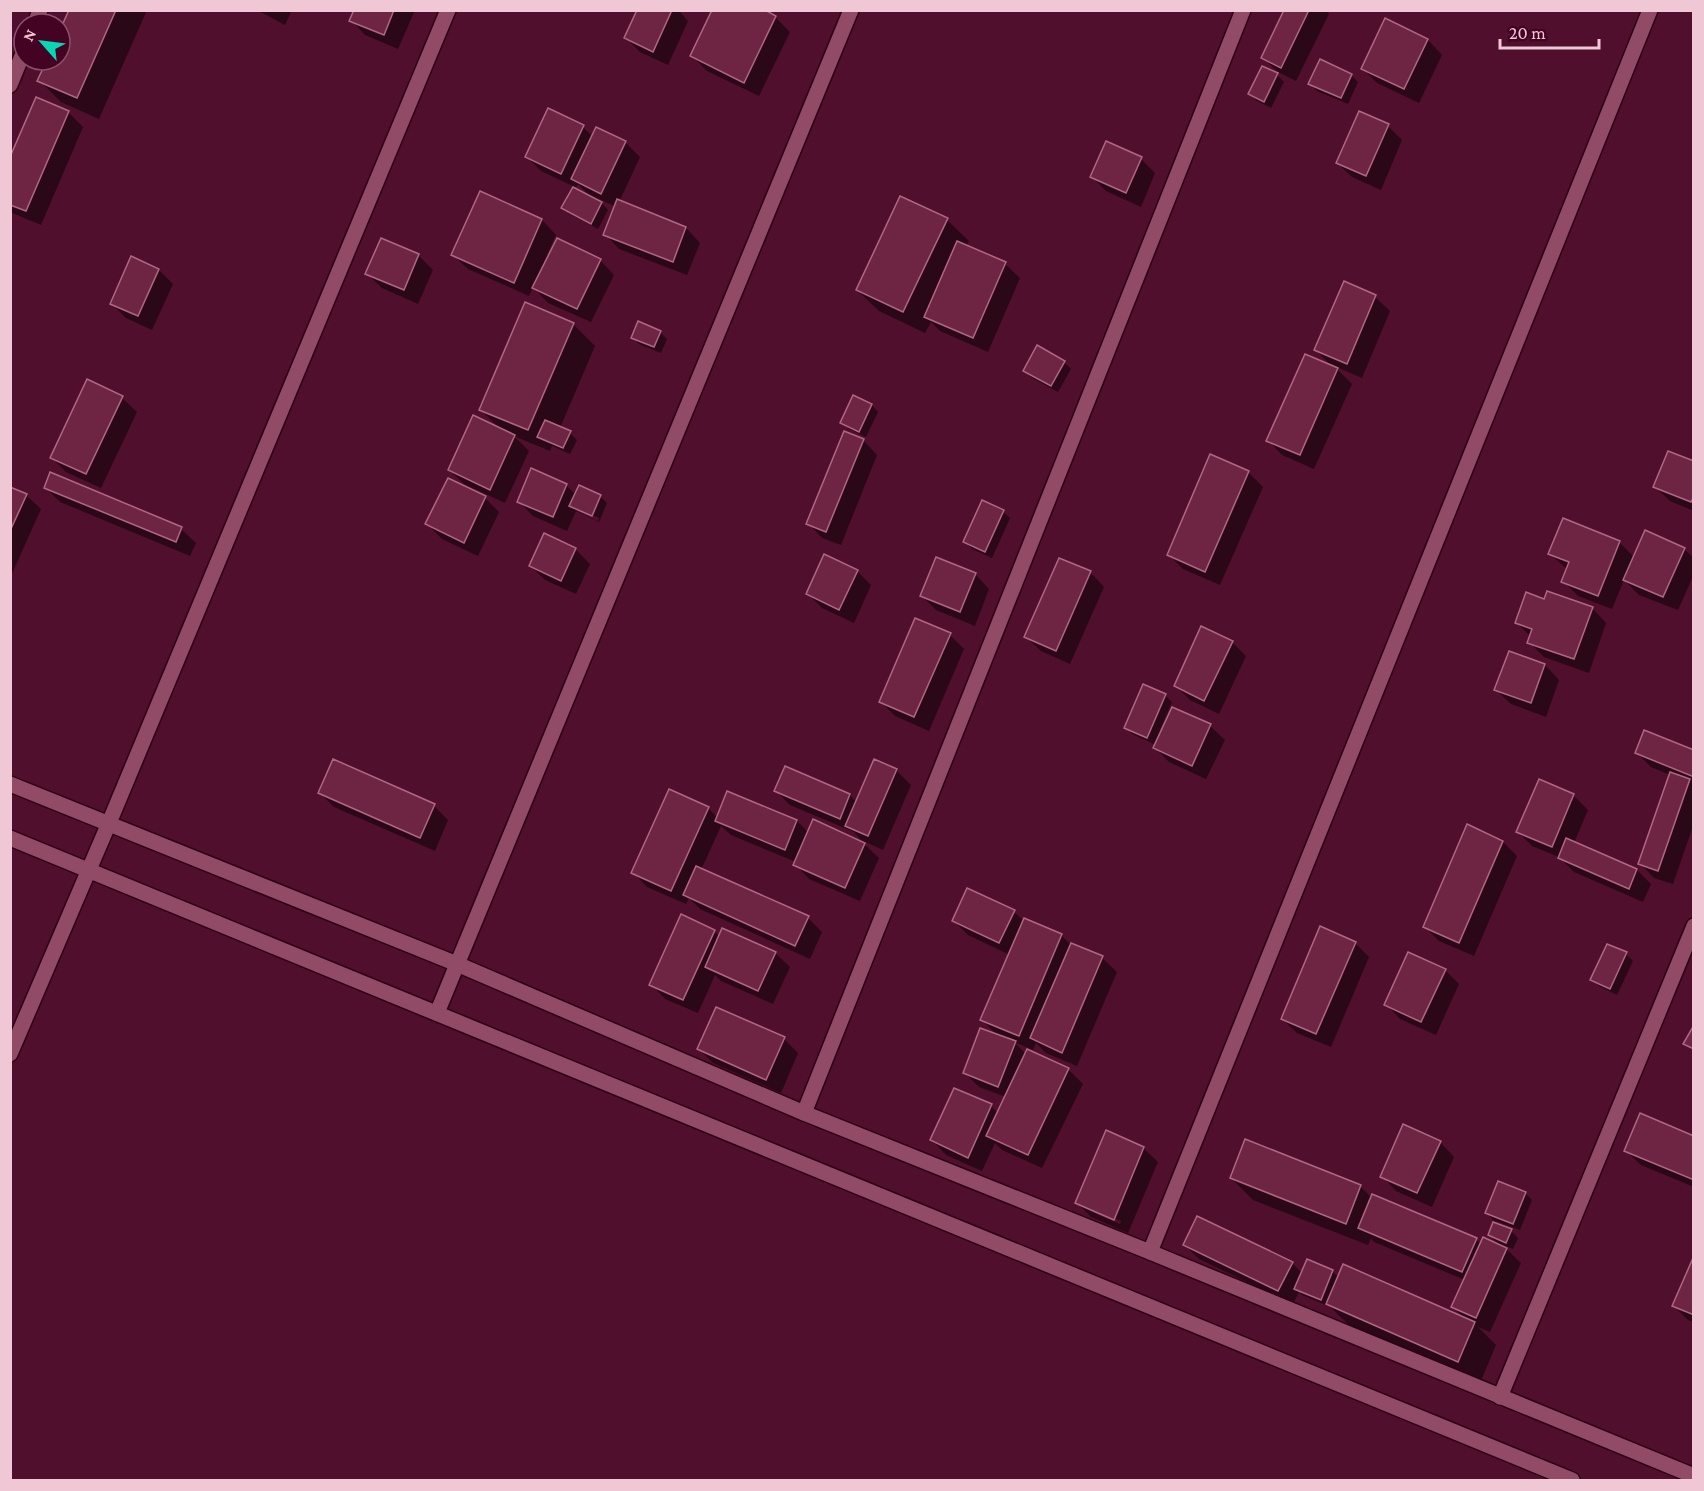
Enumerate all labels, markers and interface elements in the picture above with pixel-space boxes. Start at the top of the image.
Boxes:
north arrow [12,12,72,72]
scale bar [1500,12,1599,50]
text: 20 m [1509,23,1546,43]
text: N [19,26,39,44]

